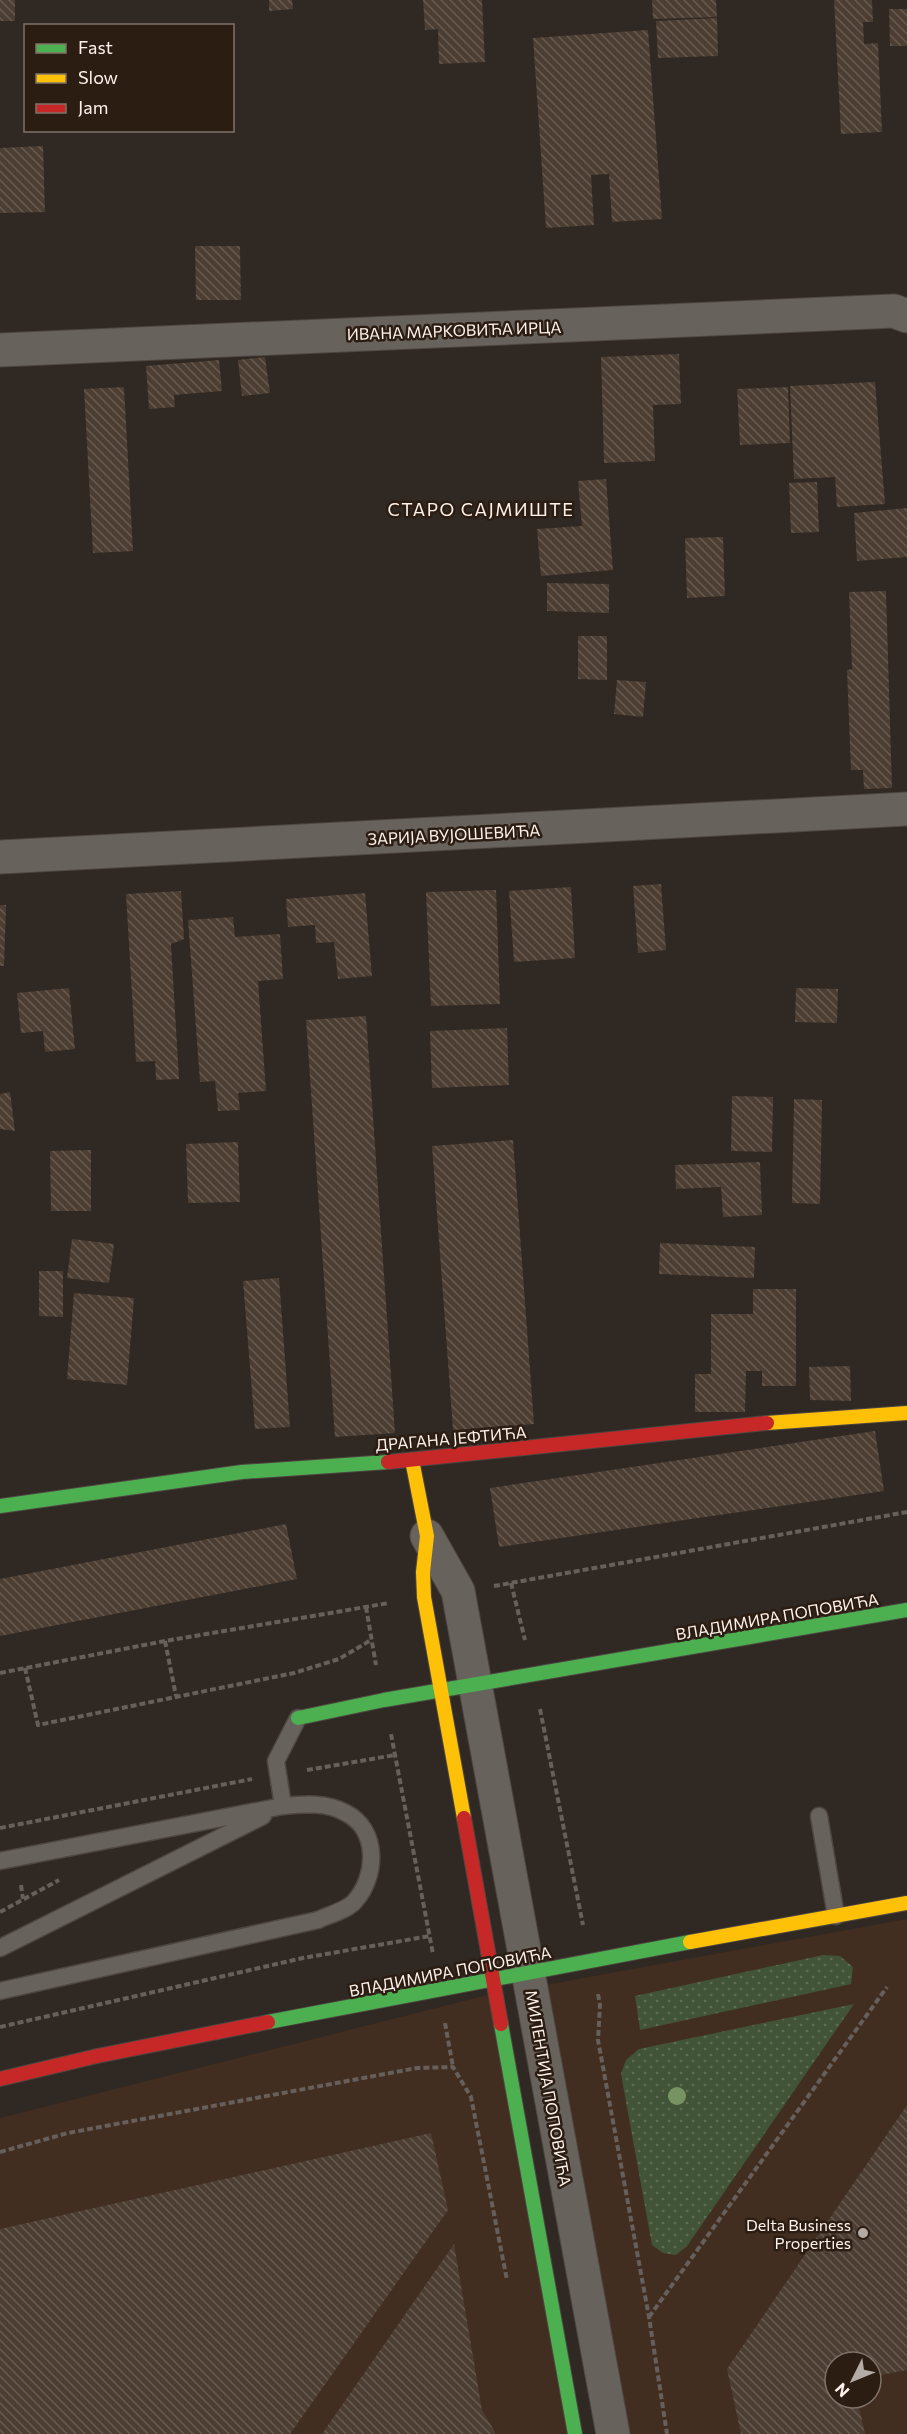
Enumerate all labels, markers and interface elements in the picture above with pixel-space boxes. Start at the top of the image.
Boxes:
legend [24,24,234,132]
text: Fast [78,36,113,58]
text: Slow [78,66,118,88]
text: Jam [78,96,108,118]
street label: ИВАНА МАРКОВИЋА ИРЦА [346,317,562,343]
district label: СТАРО САЈМИШТЕ [388,498,574,520]
street label: ЗАРИЈА ВУЈОШЕВИЋА [367,820,541,848]
street label: ДРАГАНА ЈЕФТИЋА [375,1422,527,1454]
street label: ВЛАДИМИРА ПОПОВИЋА [674,1589,880,1643]
street label: ВЛАДИМИРА ПОПОВИЋА [347,1942,553,2000]
street label: МИЛЕНТИЈА ПОПОВИЋА [522,1988,576,2188]
place label: Delta Business Properties [746,2215,851,2252]
marker: Delta Business Properties [856,2226,870,2240]
north arrow [823,2350,883,2410]
text: N [831,2380,853,2401]

